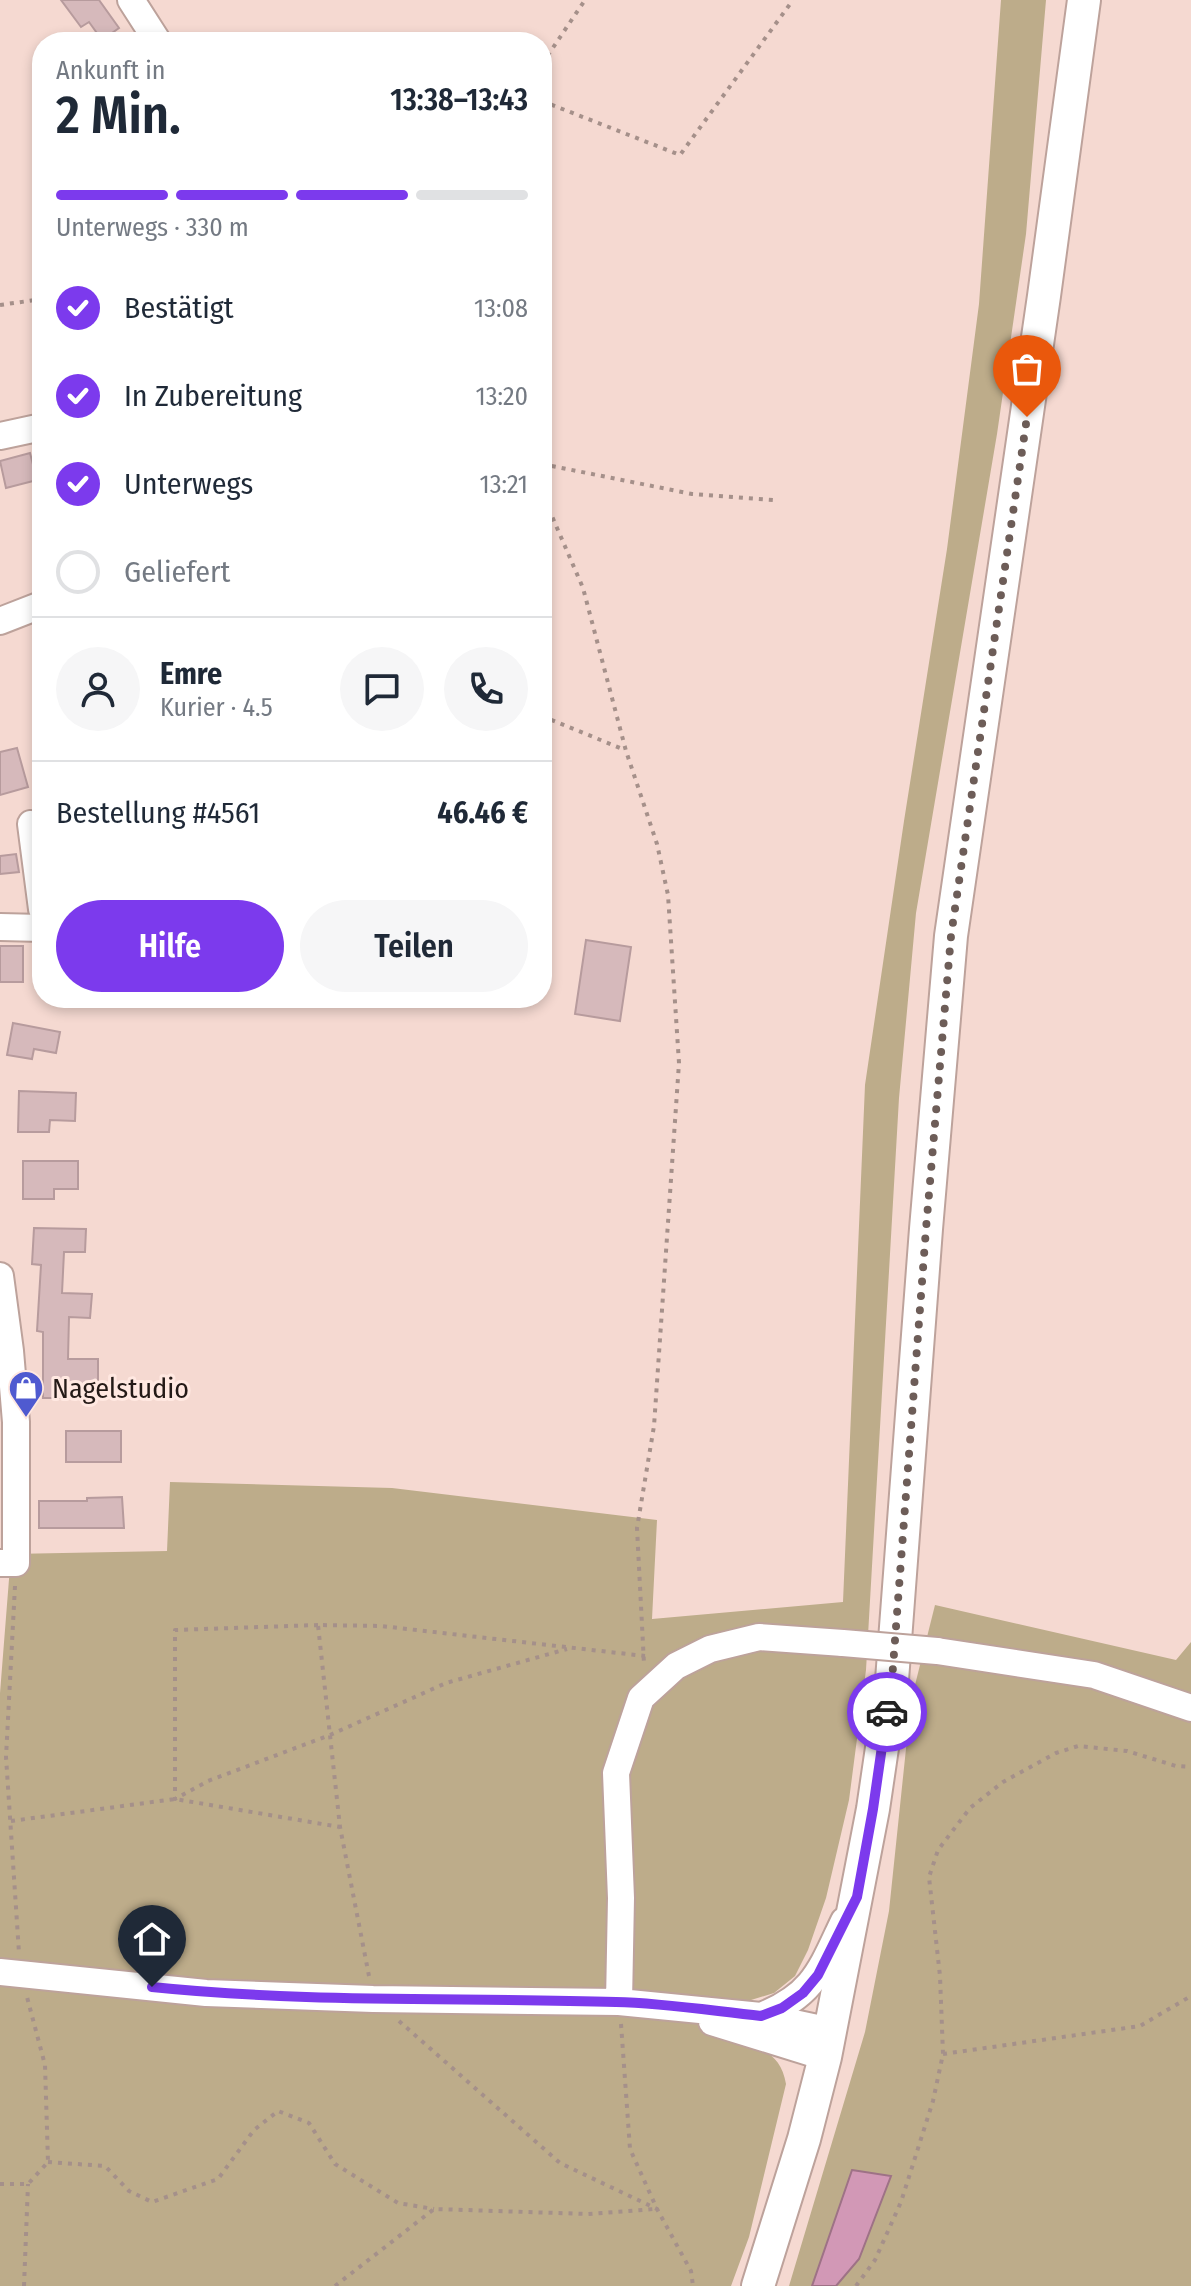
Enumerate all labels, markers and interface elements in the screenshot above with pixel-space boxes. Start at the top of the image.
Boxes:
text: Ankunft in [56,55,165,86]
text: 13:38–13:43 [390,82,528,118]
text: 2 Min. [56,84,181,147]
text: Unterwegs · 330 m [56,212,249,243]
icon: check [56,286,100,330]
text: Bestätigt [124,290,234,326]
text: 13:08 [474,293,528,324]
pin [993,335,1061,417]
icon: bag [1005,347,1049,391]
icon: check [56,374,100,418]
text: In Zubereitung [124,378,302,414]
text: 13:20 [476,381,528,412]
icon: check [56,462,100,506]
text: Unterwegs [124,466,253,502]
text: 13:21 [480,469,528,500]
text: Geliefert [124,554,230,590]
button: person [56,647,140,731]
button: chat [340,647,424,731]
button: phone [444,647,528,731]
text: Emre [160,656,222,692]
text: Kurier · 4.5 [160,692,273,723]
text: Bestellung #4561 [56,795,260,831]
text: 46.46 € [437,795,528,831]
button: Hilfe [56,900,284,992]
button: Teilen [300,900,528,992]
shop icon: Nagelstudio [7,1369,45,1419]
place label: Nagelstudio [52,1372,189,1405]
courier [847,1672,927,1752]
icon: car [865,1690,909,1734]
pin [118,1905,186,1987]
icon: home [130,1917,174,1961]

